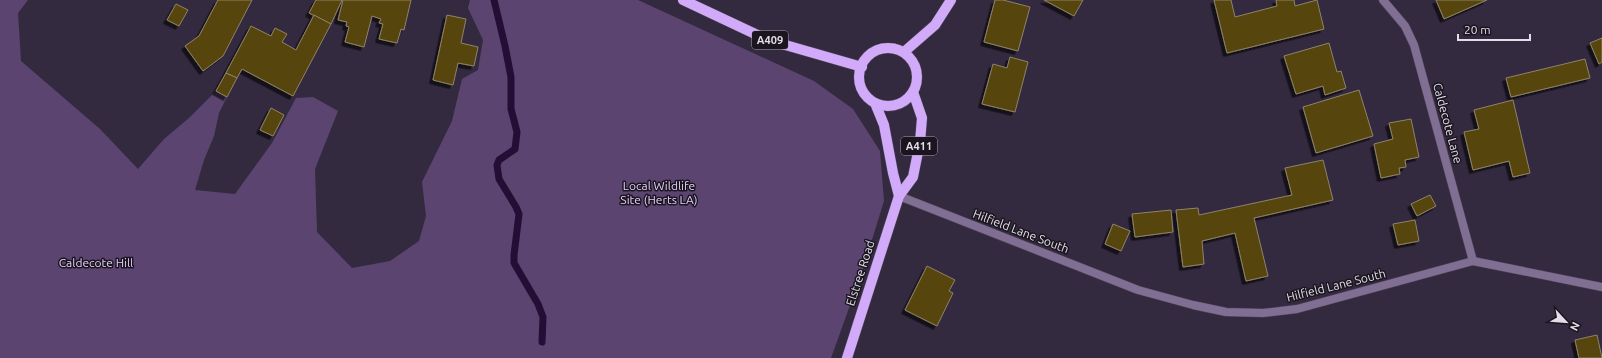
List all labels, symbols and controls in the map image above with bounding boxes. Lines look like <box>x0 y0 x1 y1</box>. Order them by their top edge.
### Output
scale bar <box>1458 16 1530 42</box>
text: 20 m <box>1464 23 1491 36</box>
road number: A409 <box>752 31 788 49</box>
street label: Caldecote Lane <box>1431 81 1465 165</box>
road number: A411 <box>901 137 937 155</box>
park label: Local Wildlife Site (Herts LA) <box>620 179 698 207</box>
street label: Hilfield Lane South <box>971 207 1071 255</box>
street label: Elstree Road <box>843 239 877 307</box>
park label: Caldecote Hill <box>59 256 133 269</box>
street label: Hilfield Lane South <box>1285 266 1387 304</box>
north arrow <box>1546 302 1586 342</box>
text: N <box>1568 320 1582 333</box>

